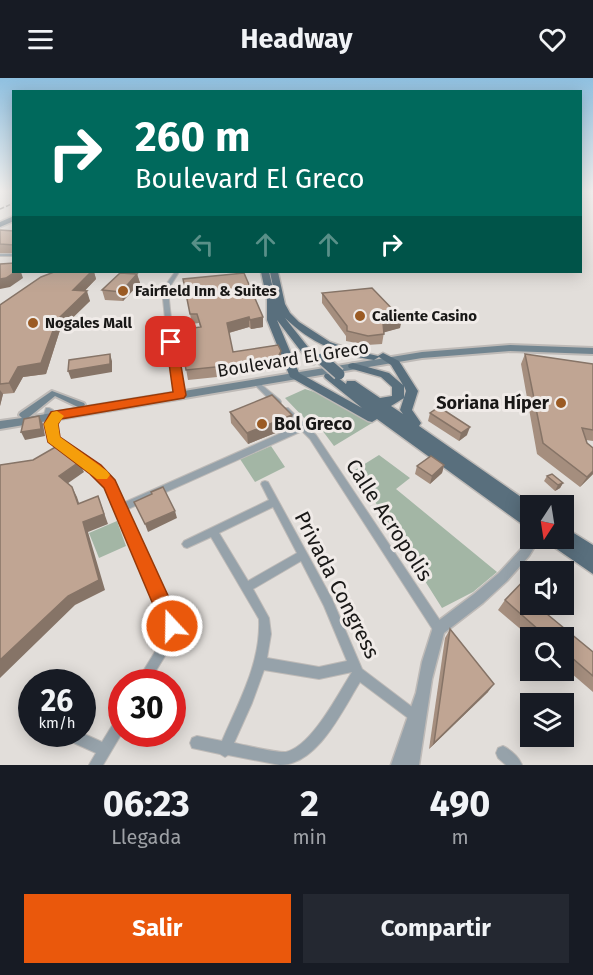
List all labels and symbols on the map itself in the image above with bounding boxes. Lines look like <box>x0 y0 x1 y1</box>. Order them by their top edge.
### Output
place label: Fairfield Inn & Suites <box>135 282 277 300</box>
marker: Fairfield Inn & Suites <box>116 284 130 298</box>
place label: Caliente Casino <box>372 307 477 325</box>
marker: Caliente Casino <box>353 309 367 323</box>
place label: Nogales Mall <box>45 314 132 332</box>
marker: Nogales Mall <box>26 316 40 330</box>
pin <box>145 316 196 367</box>
street label: Boulevard El Greco <box>216 336 370 382</box>
place label: Soriana Híper <box>436 392 550 414</box>
marker: Soriana Híper <box>554 396 568 410</box>
place label: Bol Greco <box>274 413 352 435</box>
marker: Bol Greco <box>255 417 269 431</box>
street label: Calle Acropolis <box>340 454 438 586</box>
north arrow <box>520 495 574 549</box>
street label: Privada Congress <box>289 507 385 663</box>
position arrow <box>140 594 204 658</box>
speed limit sign: 30 <box>108 669 186 747</box>

